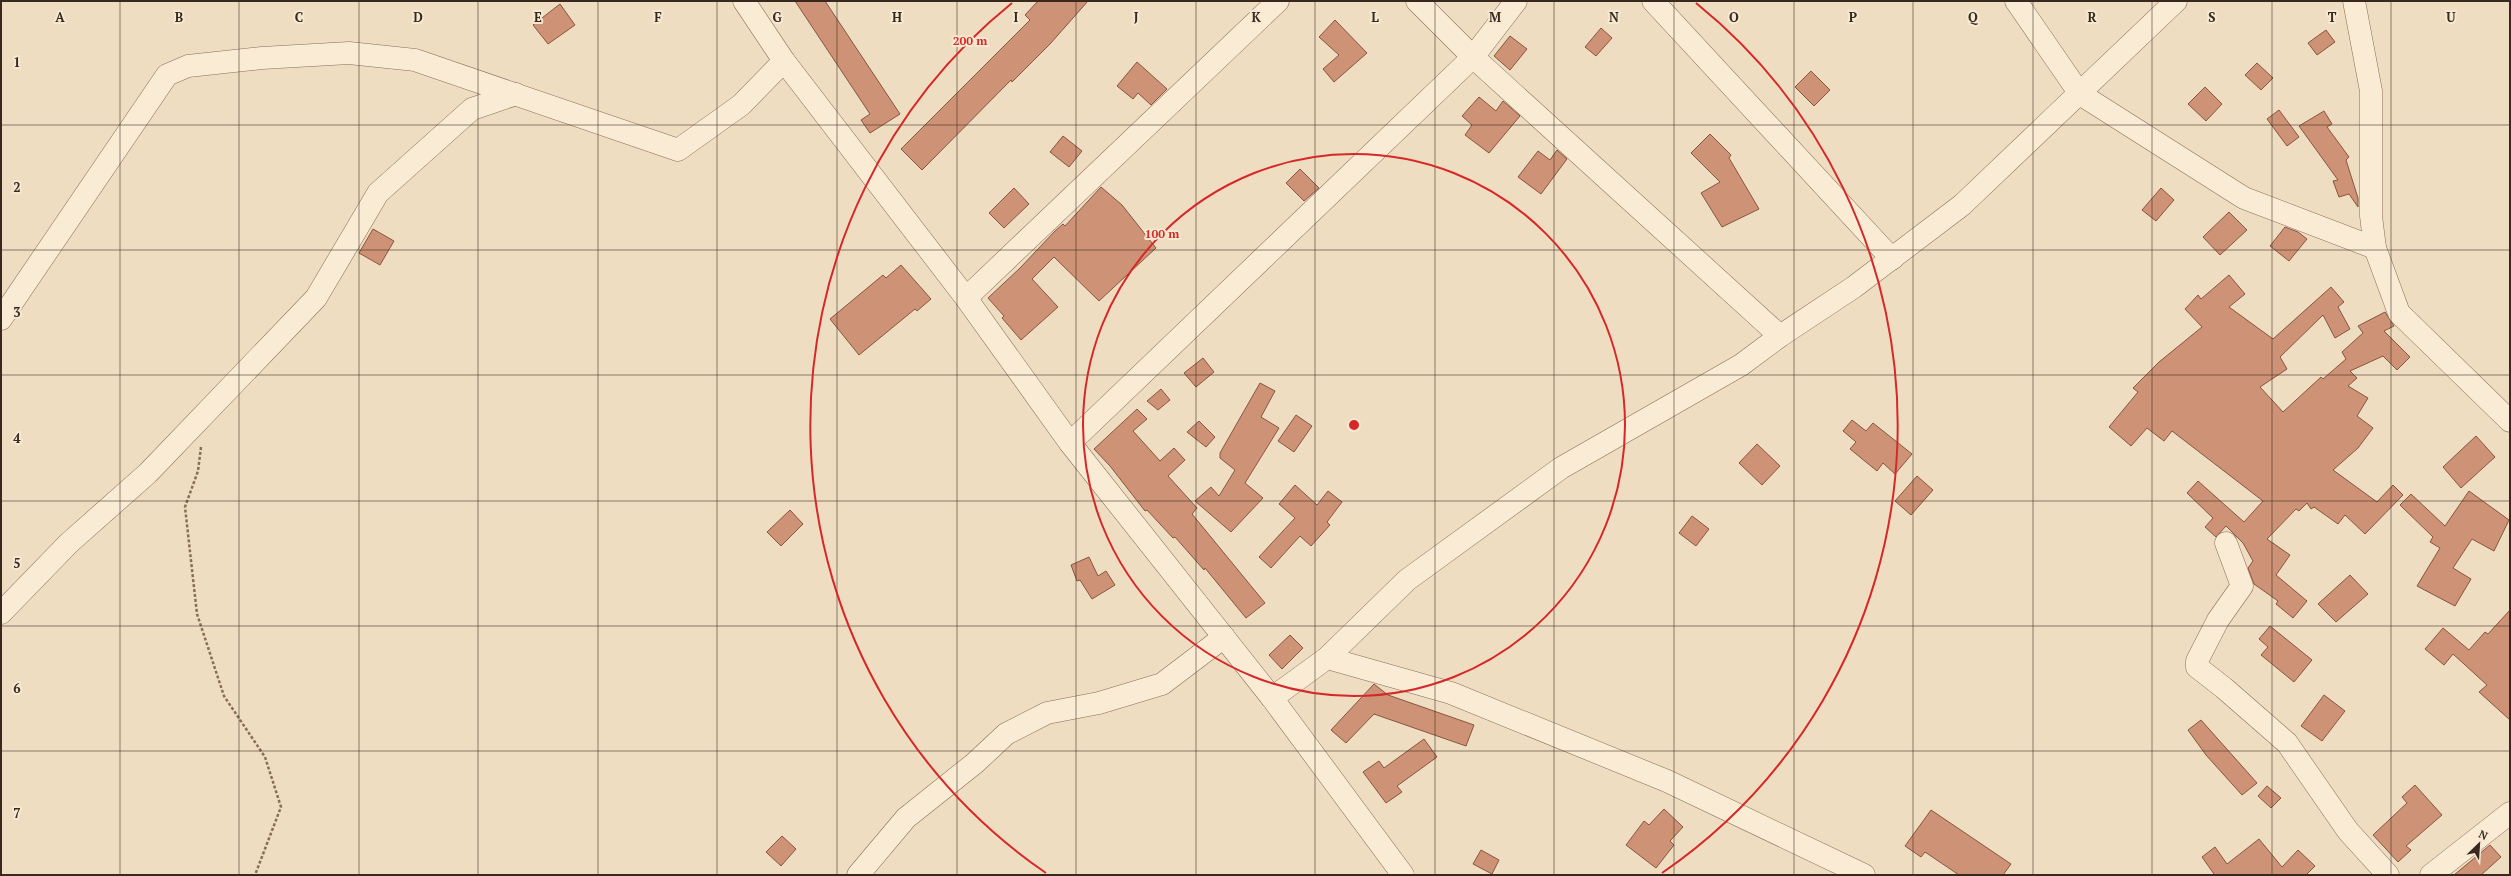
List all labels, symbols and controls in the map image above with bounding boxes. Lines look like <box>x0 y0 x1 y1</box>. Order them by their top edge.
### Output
text: A <box>55 8 65 26</box>
text: B <box>175 8 183 26</box>
text: C <box>295 8 303 26</box>
text: D <box>413 8 423 26</box>
text: E <box>534 8 542 26</box>
text: F <box>654 8 662 26</box>
text: G <box>772 8 782 26</box>
text: H <box>892 8 902 26</box>
text: I <box>1014 8 1019 26</box>
text: J <box>1134 8 1139 26</box>
text: K <box>1251 8 1261 26</box>
text: L <box>1371 8 1379 26</box>
text: M <box>1489 8 1501 26</box>
text: N <box>1609 8 1619 26</box>
text: O <box>1729 8 1739 26</box>
text: P <box>1849 8 1857 26</box>
text: Q <box>1968 8 1979 26</box>
text: R <box>2087 8 2097 26</box>
text: S <box>2208 8 2216 26</box>
text: T <box>2328 8 2337 26</box>
text: U <box>2446 8 2456 26</box>
text: 200 m <box>953 33 987 48</box>
text: 1 <box>13 53 21 71</box>
text: 2 <box>13 178 21 196</box>
text: 100 m <box>1145 226 1179 241</box>
text: 3 <box>13 303 21 321</box>
centre of rings <box>1347 418 1361 432</box>
text: 4 <box>13 429 21 447</box>
text: 5 <box>13 554 21 572</box>
text: 6 <box>13 679 21 697</box>
text: 7 <box>13 804 21 822</box>
north arrow <box>2459 824 2499 864</box>
text: N <box>2476 827 2491 843</box>

